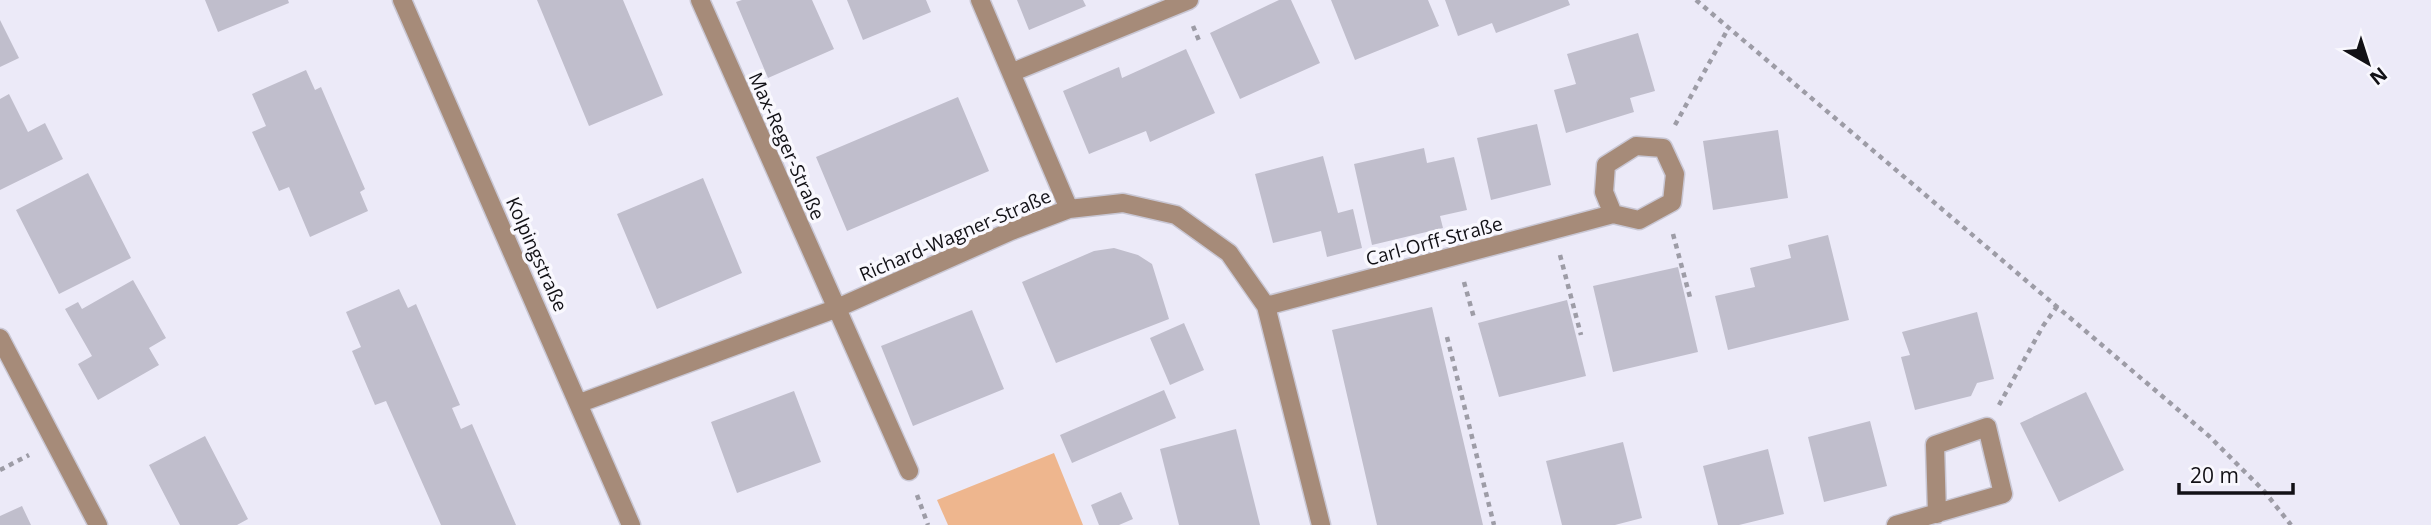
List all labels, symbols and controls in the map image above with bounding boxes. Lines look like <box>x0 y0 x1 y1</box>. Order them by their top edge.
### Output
north arrow <box>2333 28 2403 98</box>
text: N <box>2365 61 2393 91</box>
street label: Max-Reger-Straße <box>743 68 831 224</box>
street label: Richard-Wagner-Straße <box>855 183 1055 287</box>
street label: Kolpingstraße <box>500 193 574 315</box>
street label: Carl-Orff-Straße <box>1363 210 1505 272</box>
scale bar <box>2179 452 2293 496</box>
text: 20 m <box>2190 461 2239 489</box>

